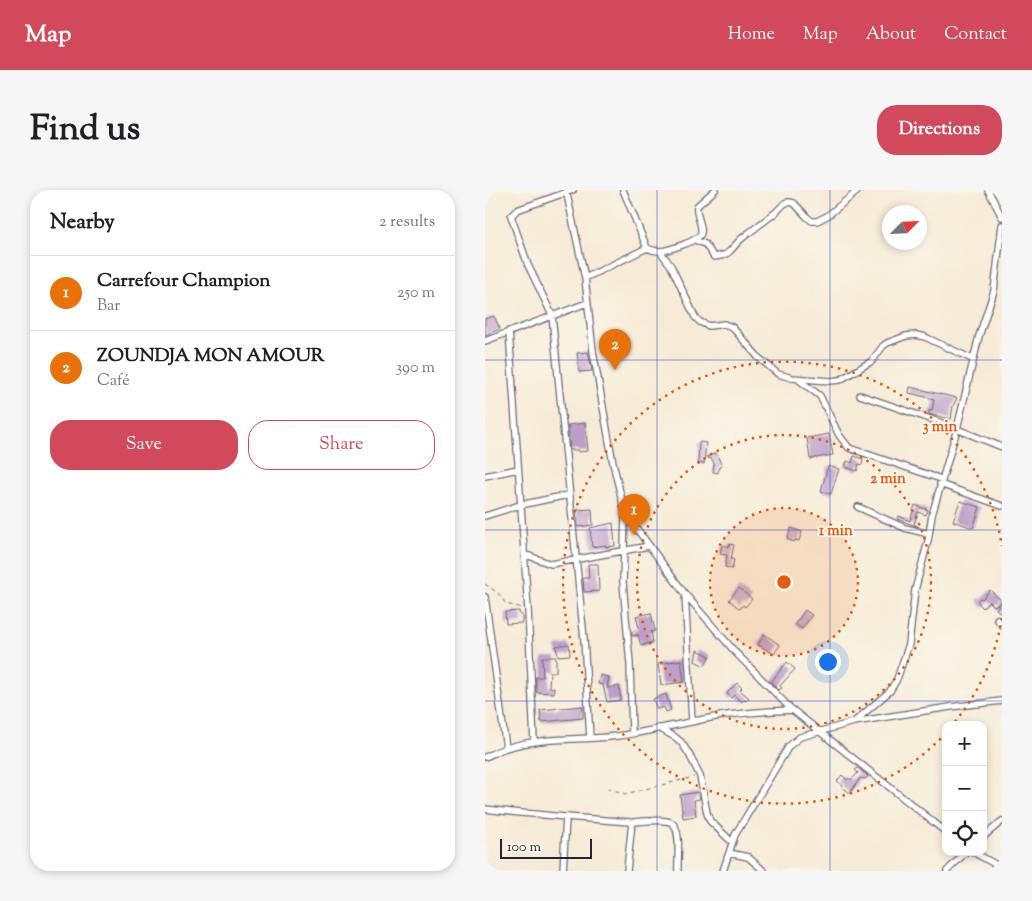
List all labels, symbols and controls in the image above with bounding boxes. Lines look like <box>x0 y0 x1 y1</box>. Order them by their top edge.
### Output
text: Map <box>25 18 71 52</box>
text: Home <box>728 22 775 48</box>
text: Map <box>803 22 838 48</box>
text: About <box>866 22 916 48</box>
text: Contact <box>944 22 1007 48</box>
text: Find us <box>30 105 140 156</box>
button: Directions <box>877 105 1002 155</box>
north arrow <box>882 205 927 250</box>
text: Nearby <box>50 208 115 238</box>
text: 2 results <box>379 211 435 234</box>
text: Carrefour Champion <box>97 268 271 295</box>
text: 1 <box>63 282 69 305</box>
text: 250 m <box>397 282 435 305</box>
text: Bar <box>97 295 120 318</box>
pin: 2 <box>599 329 631 370</box>
text: ZOUNDJA MON AMOUR <box>97 343 324 370</box>
text: 2 <box>62 357 70 380</box>
text: 390 m <box>396 357 435 380</box>
text: Café <box>97 370 130 393</box>
text: 3 min <box>923 417 958 438</box>
button: Save <box>50 420 238 470</box>
button: Share <box>248 420 435 470</box>
text: 2 min <box>870 469 906 490</box>
pin: 1 <box>618 494 650 535</box>
text: 1 min <box>819 521 853 542</box>
centre of rings <box>775 573 793 591</box>
your location <box>815 649 841 675</box>
map controls <box>942 721 987 856</box>
button: + <box>942 721 987 766</box>
button: − <box>942 766 987 811</box>
button: locate <box>942 811 987 856</box>
scale bar <box>500 836 593 859</box>
text: 100 m <box>507 838 541 858</box>

